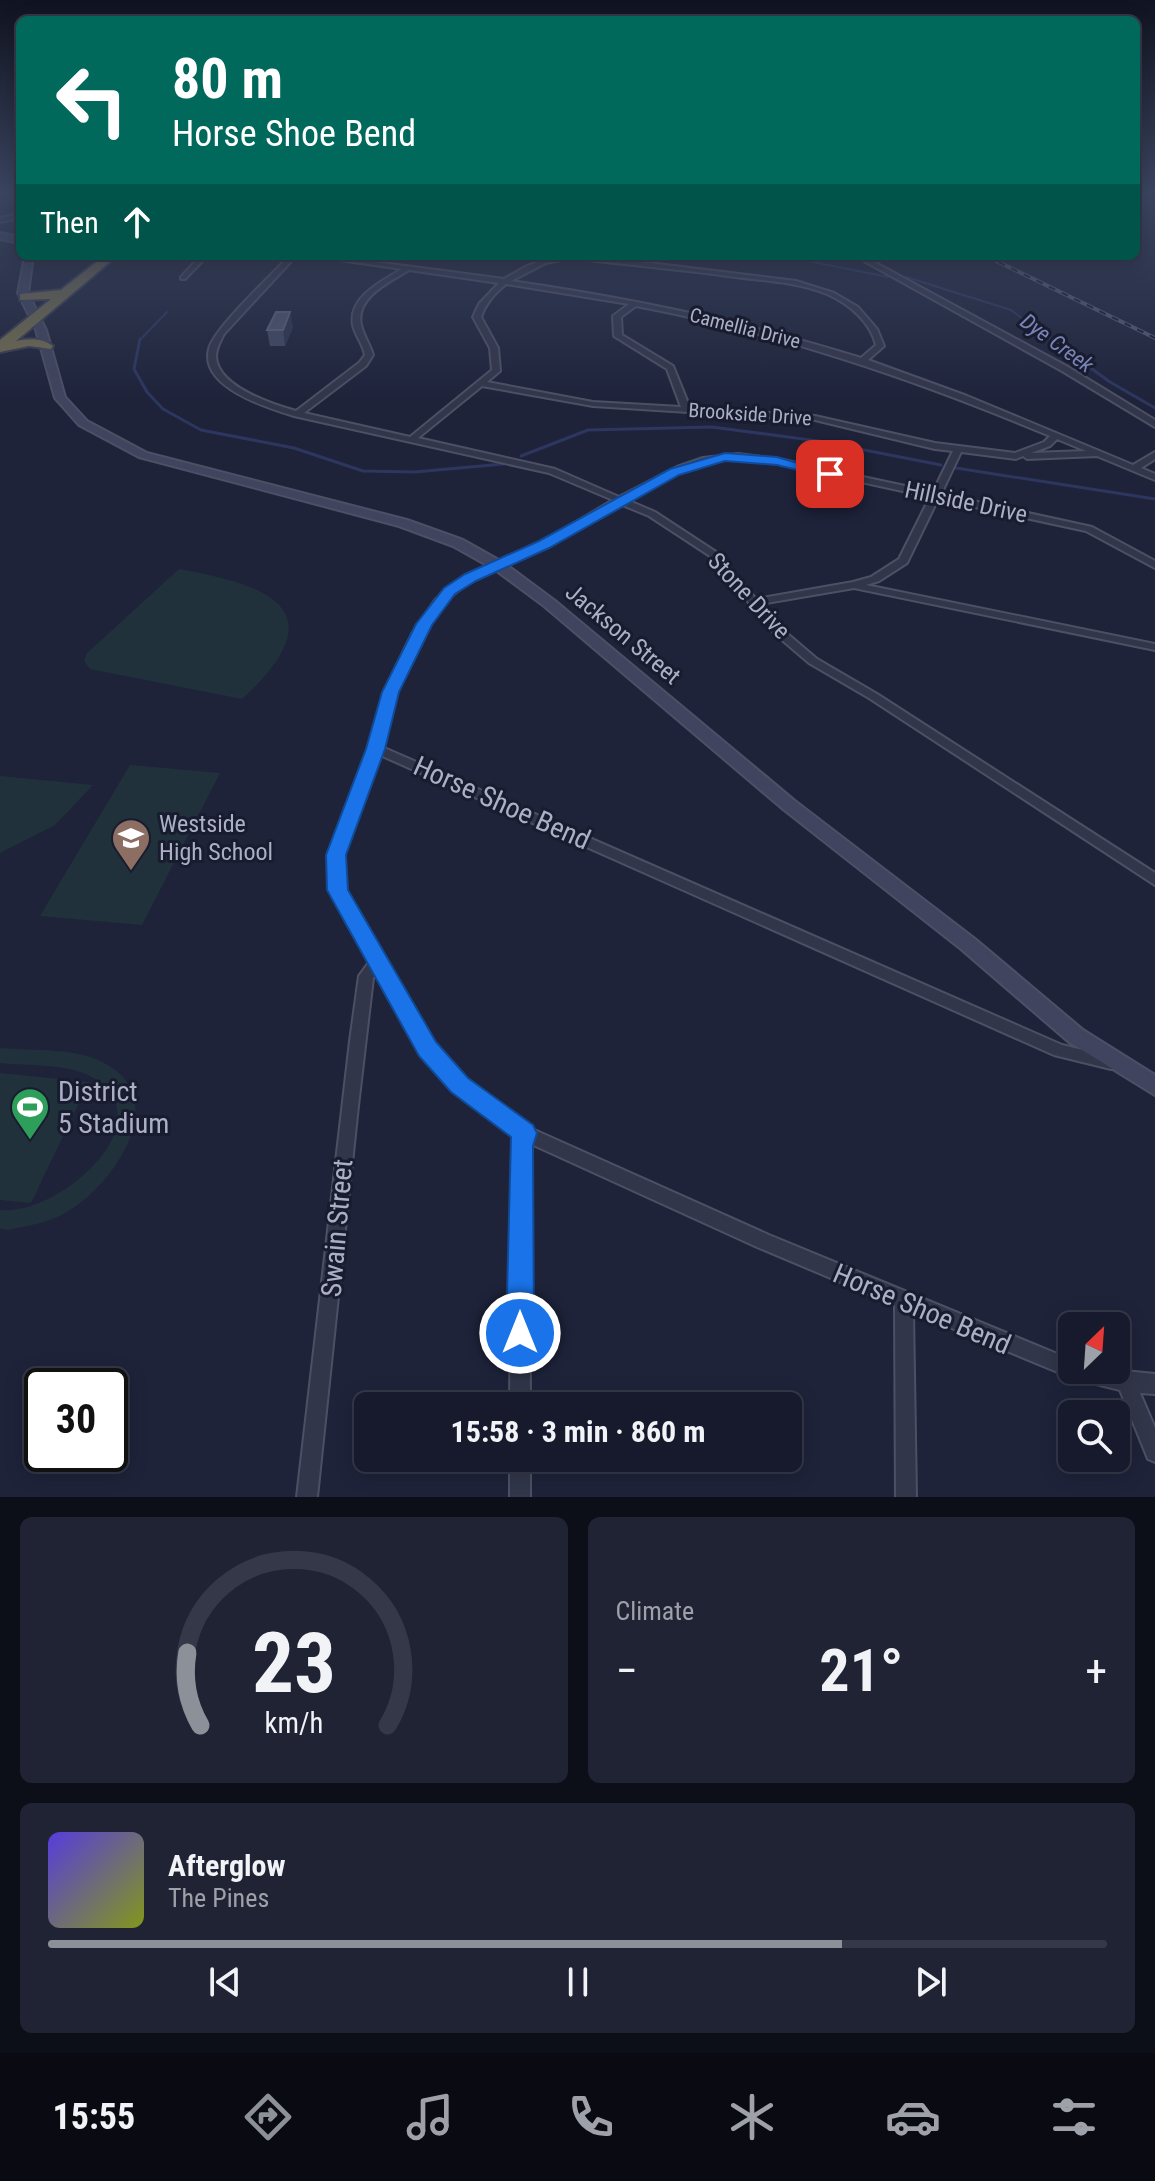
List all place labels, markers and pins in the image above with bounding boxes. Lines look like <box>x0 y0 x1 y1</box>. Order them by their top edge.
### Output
pin <box>796 440 864 508</box>
place label: Westside High School <box>159 810 273 866</box>
school or university icon: Westside High School <box>110 817 152 872</box>
place label: District 5 Stadium <box>58 1075 169 1140</box>
sports icon: District 5 Stadium <box>9 1086 51 1141</box>

